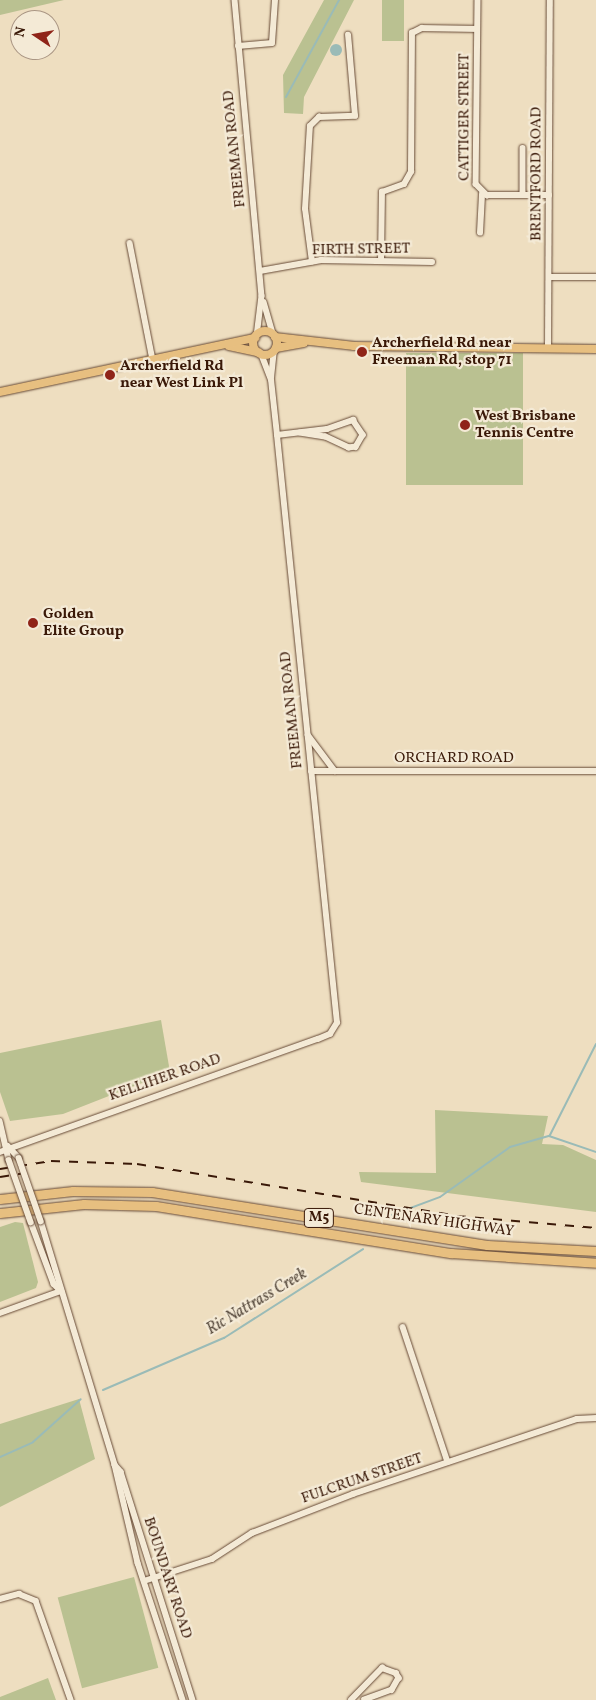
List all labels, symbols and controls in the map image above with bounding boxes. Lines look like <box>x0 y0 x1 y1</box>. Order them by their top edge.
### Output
north arrow <box>10 10 60 60</box>
text: N <box>10 25 31 39</box>
street label: CATTIGER STREET <box>456 53 474 181</box>
street label: FREEMAN ROAD <box>220 89 250 209</box>
street label: BRENTFORD ROAD <box>528 107 546 241</box>
street label: FIRTH STREET <box>312 240 410 260</box>
place label: Archerfield Rd near Freeman Rd, stop 71 <box>372 334 511 369</box>
marker: Archerfield Rd near Freeman Rd, stop 71 <box>356 346 368 358</box>
place label: Archerfield Rd near West Link Pl <box>120 357 243 392</box>
marker: Archerfield Rd near West Link Pl <box>104 369 116 381</box>
place label: West Brisbane Tennis Centre <box>475 407 576 442</box>
marker: West Brisbane Tennis Centre <box>459 419 471 431</box>
place label: Golden Elite Group <box>43 605 124 640</box>
marker: Golden Elite Group <box>27 617 39 629</box>
street label: FREEMAN ROAD <box>277 650 307 770</box>
street label: ORCHARD ROAD <box>394 750 514 768</box>
street label: KELLIHER ROAD <box>107 1050 223 1106</box>
street label: CENTENARY HIGHWAY <box>353 1201 515 1241</box>
road number: M5 <box>303 1206 335 1230</box>
water label: Ric Nattrass Creek <box>203 1265 311 1339</box>
street label: FULCRUM STREET <box>299 1450 425 1508</box>
street label: BOUNDARY ROAD <box>139 1515 195 1641</box>

